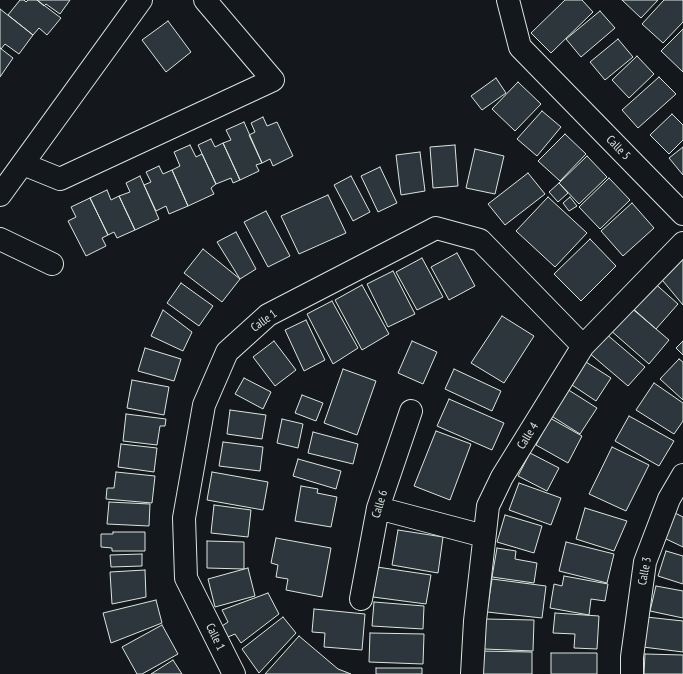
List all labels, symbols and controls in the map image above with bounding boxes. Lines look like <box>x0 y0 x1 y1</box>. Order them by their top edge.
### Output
street label: Calle 5 <box>603 133 633 163</box>
street label: Calle 1 <box>248 307 280 335</box>
street label: Calle 4 <box>514 420 542 452</box>
street label: Calle 6 <box>369 488 391 520</box>
street label: Calle 3 <box>635 556 655 586</box>
street label: Calle 1 <box>202 621 228 653</box>

